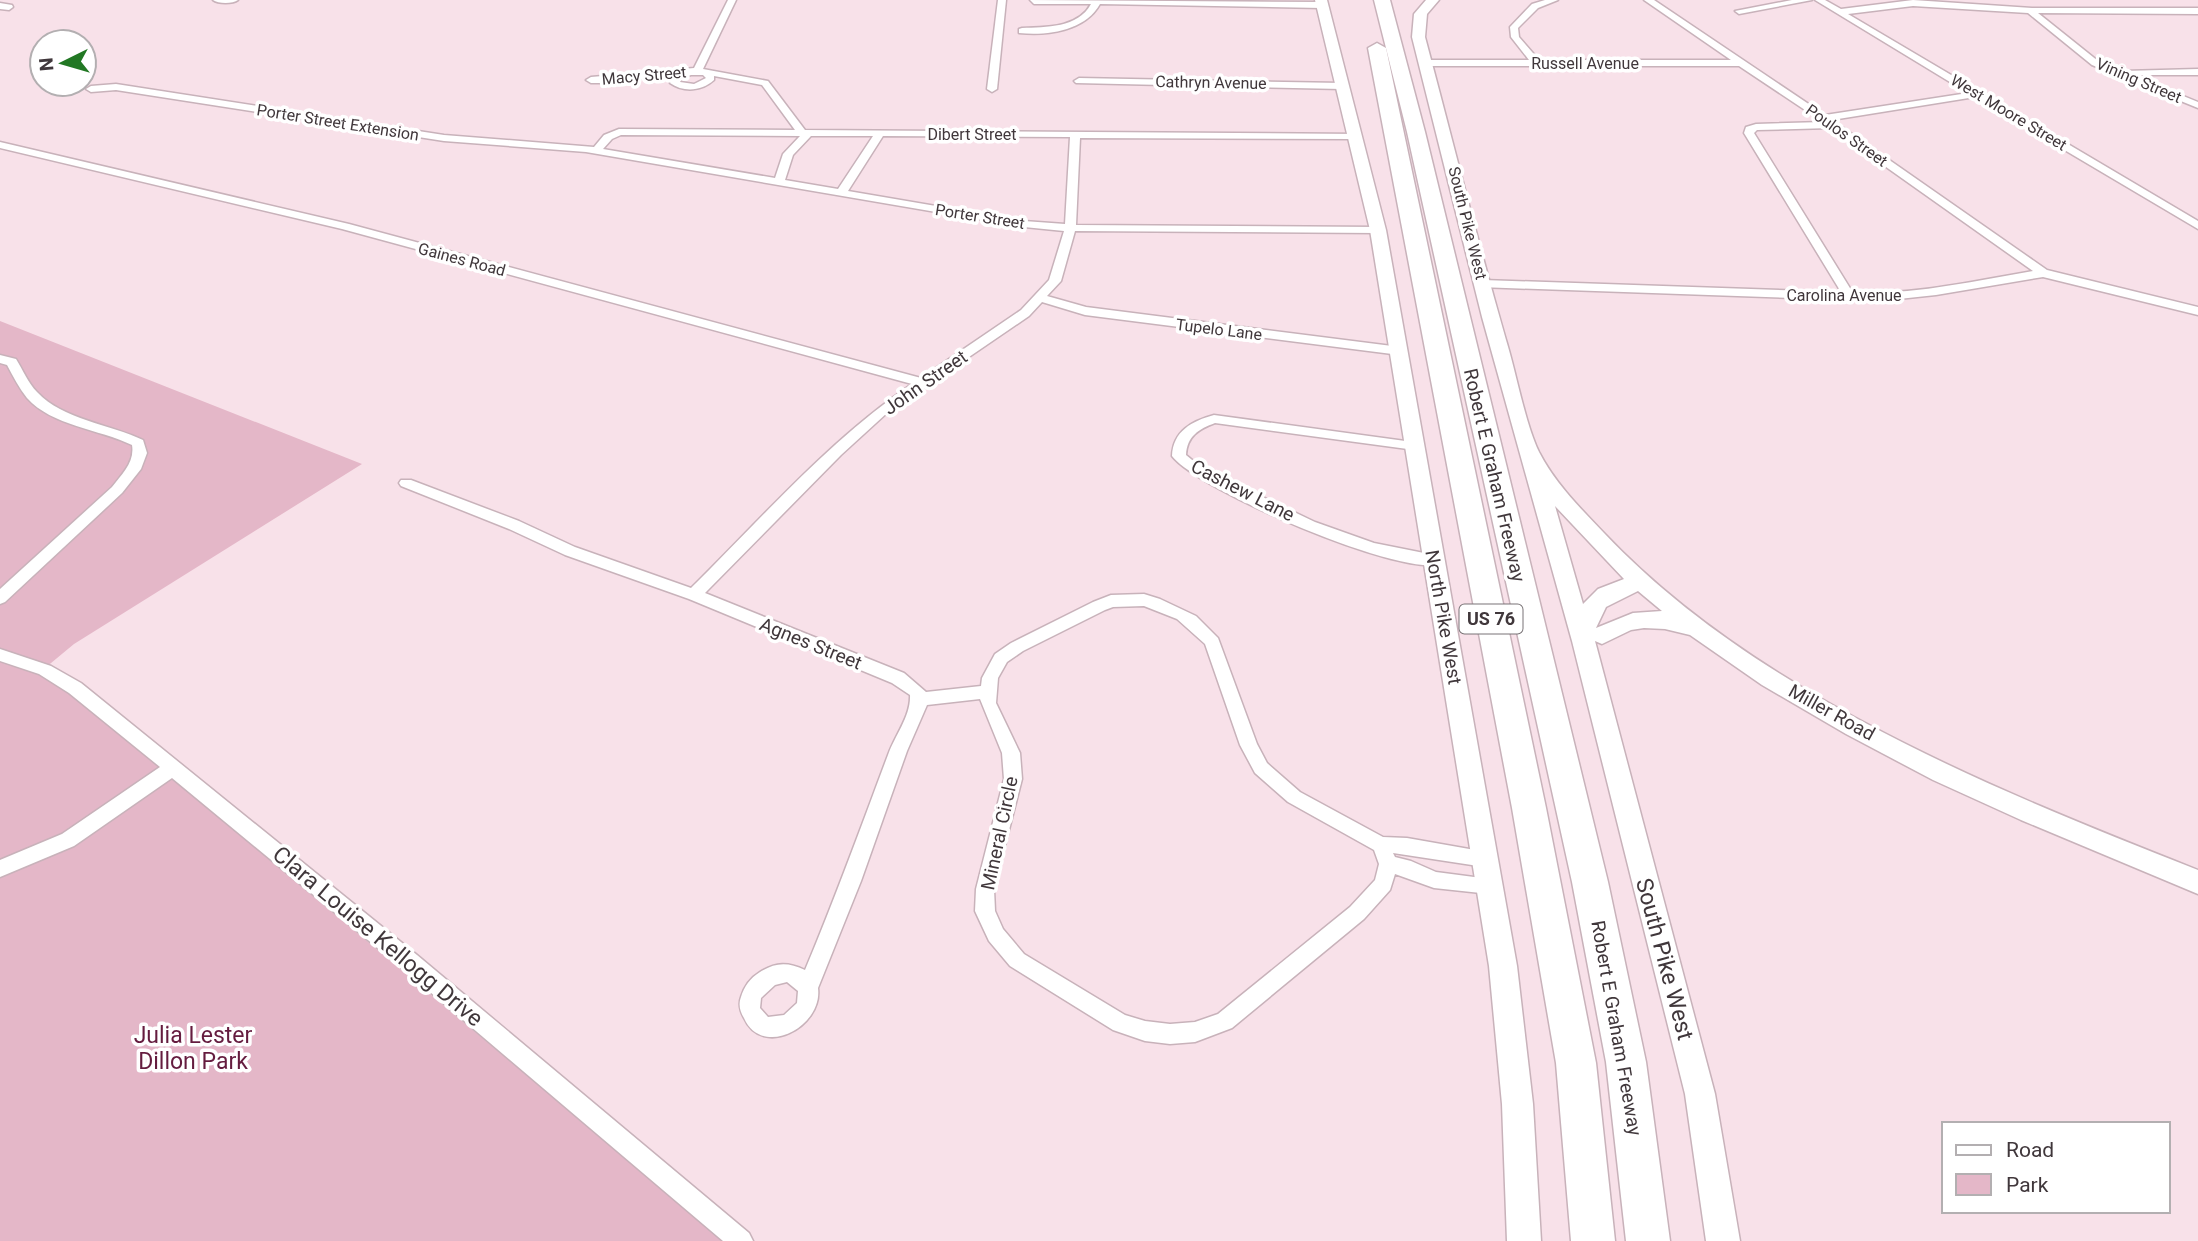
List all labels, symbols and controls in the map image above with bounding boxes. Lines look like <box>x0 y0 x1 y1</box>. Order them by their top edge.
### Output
north arrow <box>28 28 98 98</box>
street label: Russell Avenue <box>1531 54 1639 73</box>
street label: Vining Street <box>2093 54 2184 107</box>
text: N <box>35 57 59 72</box>
street label: Macy Street <box>601 62 687 89</box>
street label: West Moore Street <box>1947 70 2070 155</box>
street label: Cathryn Avenue <box>1155 72 1267 93</box>
street label: Porter Street Extension <box>255 100 420 145</box>
street label: Poulos Street <box>1802 100 1891 171</box>
street label: Dibert Street <box>927 125 1017 144</box>
street label: South Pike West <box>1444 165 1491 282</box>
street label: Porter Street <box>934 200 1026 233</box>
street label: Gaines Road <box>416 239 508 280</box>
street label: Carolina Avenue <box>1786 286 1902 305</box>
street label: Tupelo Lane <box>1175 315 1263 344</box>
street label: John Street <box>879 345 972 420</box>
street label: Robert E Graham Freeway <box>1459 366 1530 584</box>
street label: Cashew Lane <box>1187 455 1298 526</box>
street label: North Pike West <box>1420 548 1467 686</box>
road number: US 76 <box>1460 604 1522 634</box>
street label: Agnes Street <box>756 613 865 674</box>
street label: Miller Road <box>1785 679 1879 746</box>
street label: Mineral Circle <box>976 774 1023 892</box>
street label: Clara Louise Kellogg Drive <box>267 841 488 1032</box>
street label: South Pike West <box>1630 875 1699 1043</box>
street label: Robert E Graham Freeway <box>1586 919 1647 1138</box>
park label: Julia Lester Dillon Park <box>134 1022 253 1075</box>
legend <box>1942 1122 2170 1213</box>
text: Road <box>2006 1138 2054 1162</box>
text: Park <box>2006 1173 2049 1197</box>

